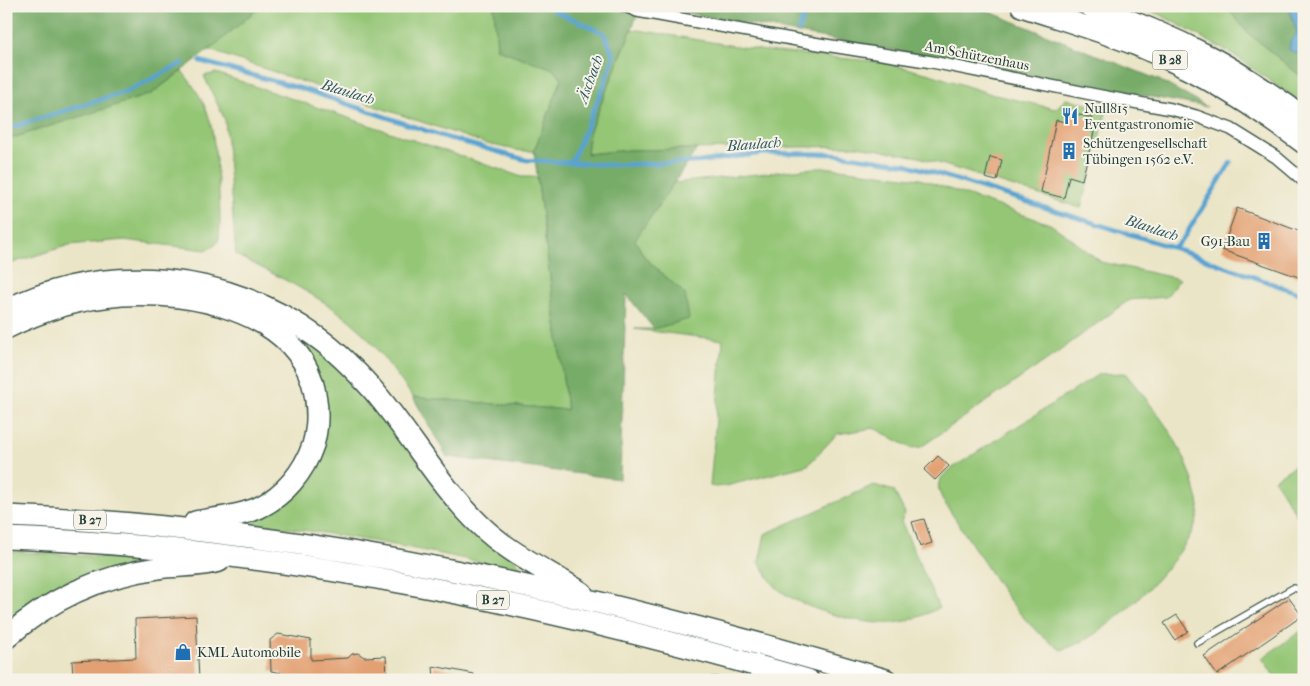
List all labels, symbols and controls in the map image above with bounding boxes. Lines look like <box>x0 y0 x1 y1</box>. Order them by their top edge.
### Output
street label: Am Schützenhaus <box>922 37 1031 74</box>
road number: B 28 <box>1152 50 1188 70</box>
water label: Äschach <box>572 52 607 107</box>
water label: Blaulach <box>318 75 377 109</box>
place label: Null815 Eventgastronomie <box>1084 100 1194 133</box>
restaurant icon: Null815 Eventgastronomie <box>1060 106 1080 126</box>
water label: Blaulach <box>725 133 782 155</box>
place label: Schützengesellschaft Tübingen 1562 e.V. <box>1083 135 1208 168</box>
building icon: Schützengesellschaft Tübingen 1562 e.V. <box>1059 141 1079 161</box>
water label: Blaulach <box>1122 211 1181 245</box>
building icon: G91-Bau <box>1254 231 1274 251</box>
place label: G91-Bau <box>1201 233 1250 250</box>
road number: B 27 <box>74 510 106 530</box>
road number: B 27 <box>477 590 509 610</box>
shop icon: KML Automobile <box>173 642 193 662</box>
place label: KML Automobile <box>197 644 301 661</box>

